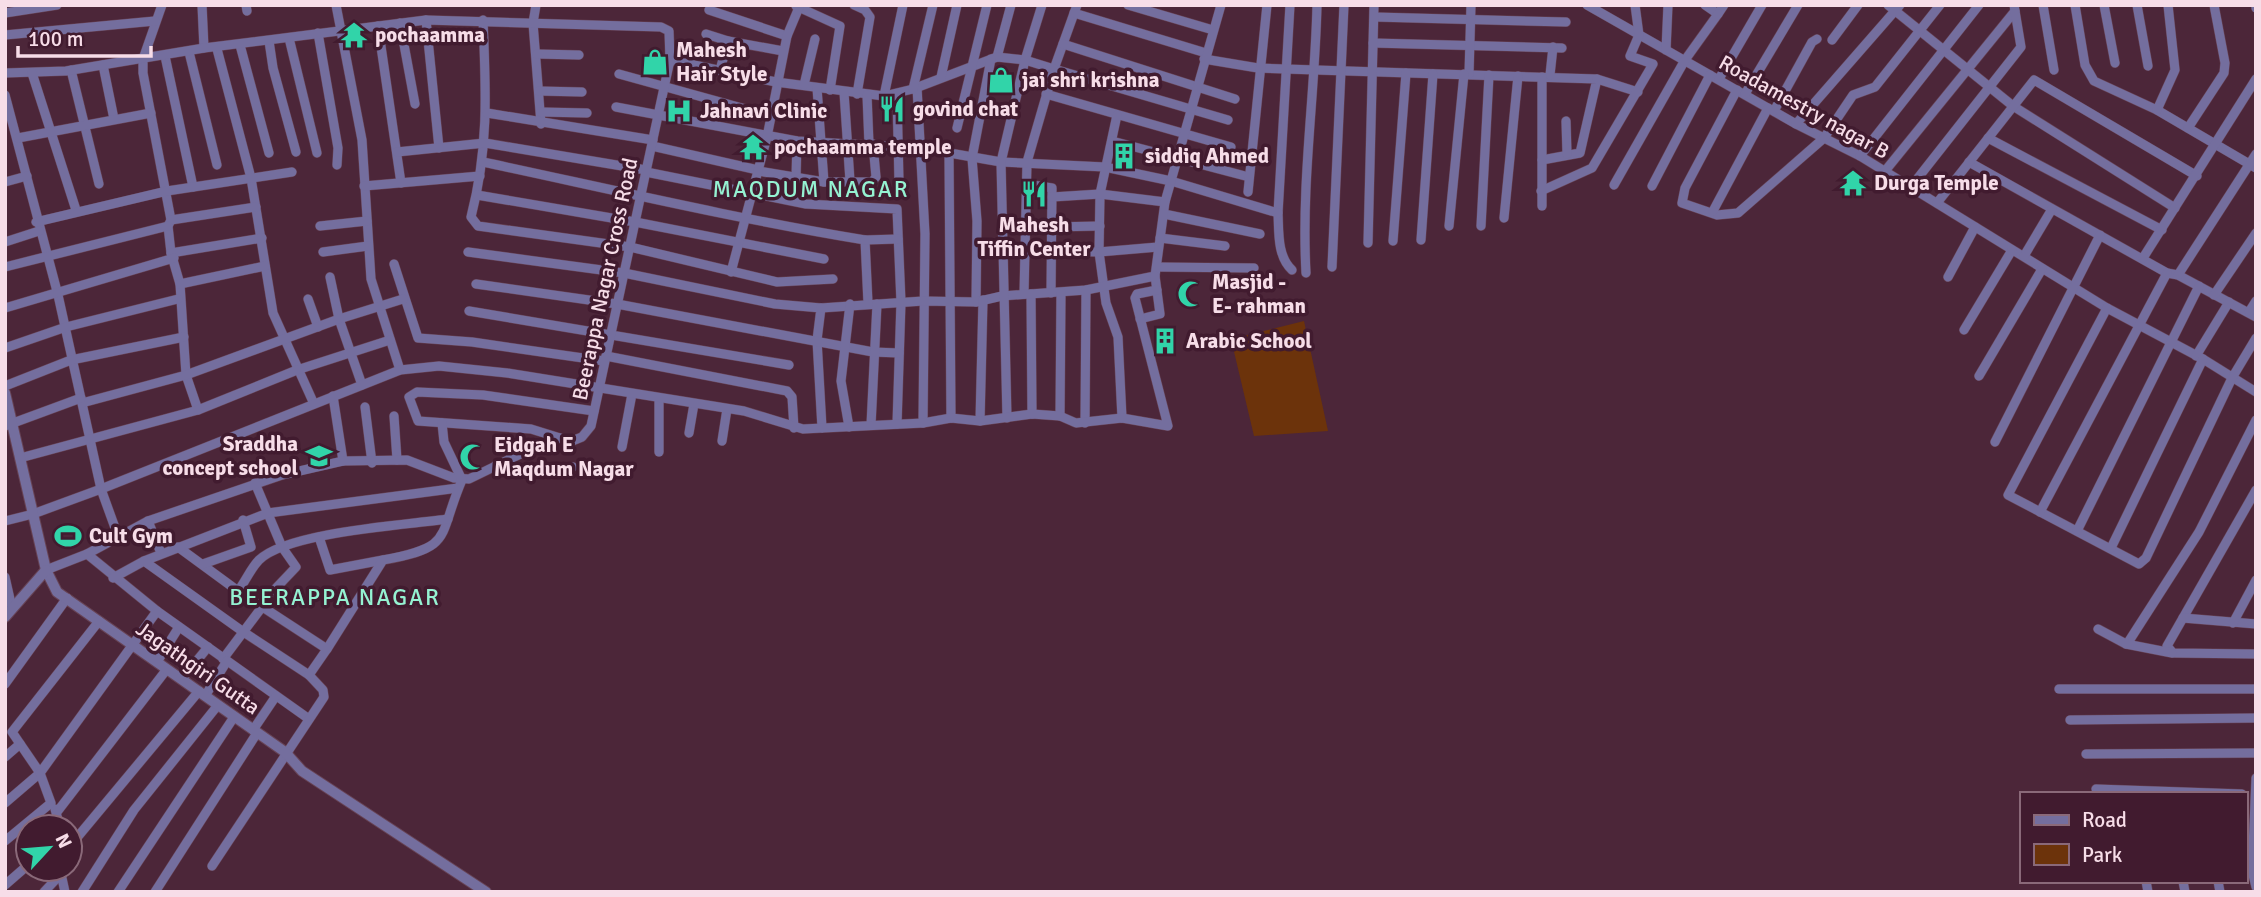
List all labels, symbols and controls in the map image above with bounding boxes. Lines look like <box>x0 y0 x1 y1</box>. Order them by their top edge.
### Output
scale bar <box>18 14 150 58</box>
temple icon: pochaamma <box>339 20 369 50</box>
place label: pochaamma <box>375 22 485 48</box>
text: 100 m <box>28 26 83 52</box>
place label: Mahesh Hair Style <box>676 37 768 87</box>
shop icon: Mahesh Hair Style <box>640 47 670 77</box>
street label: Roadamestry nagar B <box>1714 49 1894 165</box>
shop icon: jai shri krishna <box>986 65 1016 95</box>
place label: jai shri krishna <box>1022 67 1160 93</box>
restaurant icon: govind chat <box>877 94 907 124</box>
hospital icon: Jahnavi Clinic <box>664 96 694 126</box>
place label: govind chat <box>913 96 1018 122</box>
place label: Jahnavi Clinic <box>700 98 827 124</box>
temple icon: pochaamma temple <box>738 132 768 162</box>
place label: pochaamma temple <box>774 134 952 160</box>
building icon: siddiq Ahmed <box>1109 141 1139 171</box>
place label: siddiq Ahmed <box>1145 143 1269 169</box>
street label: Beerappa Nagar Cross Road <box>567 155 643 403</box>
temple icon: Durga Temple <box>1838 168 1868 198</box>
place label: Durga Temple <box>1874 170 1999 196</box>
district label: MAQDUM NAGAR <box>712 175 910 204</box>
restaurant icon: Mahesh Tiffin Center <box>1019 179 1049 209</box>
place label: Mahesh Tiffin Center <box>977 212 1091 262</box>
place label: Masjid - E- rahman <box>1212 269 1306 319</box>
mosque icon: Masjid - E- rahman <box>1176 279 1206 309</box>
building icon: Arabic School <box>1150 326 1180 356</box>
place label: Arabic School <box>1186 328 1312 354</box>
place label: Sraddha concept school <box>163 431 298 481</box>
place label: Eidgah E Maqdum Nagar <box>494 432 634 482</box>
school or university icon: Sraddha concept school <box>304 441 334 471</box>
mosque icon: Eidgah E Maqdum Nagar <box>458 442 488 472</box>
sports icon: Cult Gym <box>53 521 83 551</box>
place label: Cult Gym <box>89 523 173 549</box>
district label: BEERAPPA NAGAR <box>229 583 441 612</box>
street label: Jagathgiri Gutta <box>131 616 265 720</box>
legend <box>2020 792 2247 883</box>
text: Road <box>2082 807 2127 833</box>
north arrow <box>14 813 84 883</box>
text: N <box>50 830 77 852</box>
text: Park <box>2082 842 2123 868</box>

